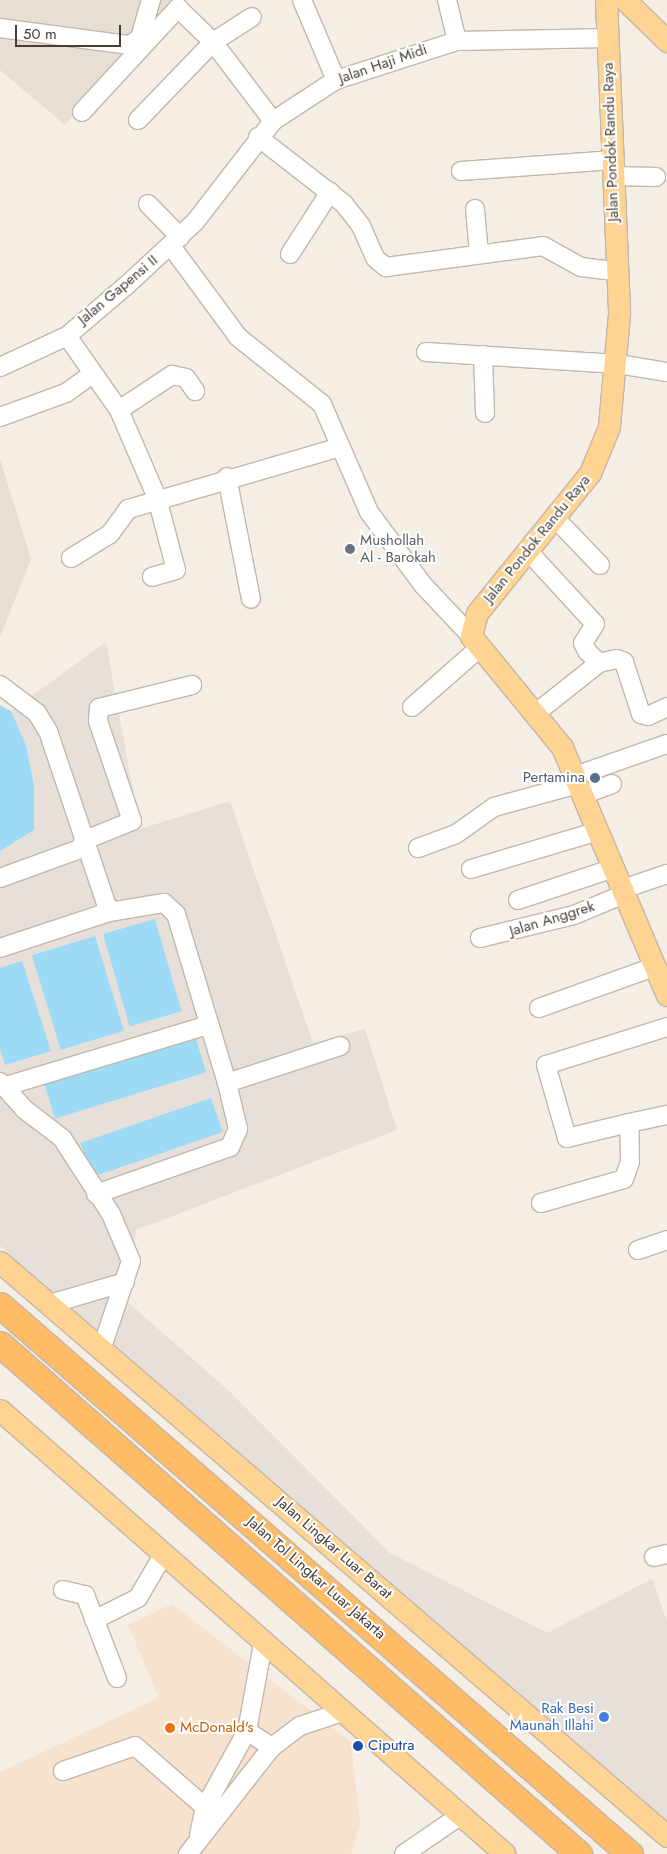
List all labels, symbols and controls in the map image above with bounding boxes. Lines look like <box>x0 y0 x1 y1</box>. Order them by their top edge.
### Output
scale bar <box>18 15 124 47</box>
text: 50 m <box>23 23 57 45</box>
street label: Jalan Haji Midi <box>336 40 430 88</box>
street label: Jalan Pondok Randu Raya <box>599 62 623 222</box>
street label: Jalan Gapensi II <box>74 251 162 329</box>
street label: Jalan Pondok Randu Raya <box>480 471 594 607</box>
place label: Mushollah Al - Barokah <box>360 531 436 566</box>
marker: Mushollah Al - Barokah <box>344 543 356 555</box>
place label: Pertamina <box>523 769 585 787</box>
marker: Pertamina <box>589 772 601 784</box>
street label: Jalan Anggrek <box>507 898 597 940</box>
street label: Jalan Lingkar Luar Barat <box>273 1493 395 1603</box>
street label: Jalan Tol Lingkar Luar Jakarta <box>243 1513 389 1643</box>
place label: Rak Besi Maunah Illahi <box>510 1699 594 1734</box>
marker: Rak Besi Maunah Illahi <box>598 1711 610 1723</box>
place label: McDonald's <box>180 1719 254 1737</box>
marker: McDonald's <box>164 1722 176 1734</box>
place label: Ciputra <box>368 1737 415 1755</box>
marker: Ciputra <box>352 1740 364 1752</box>

